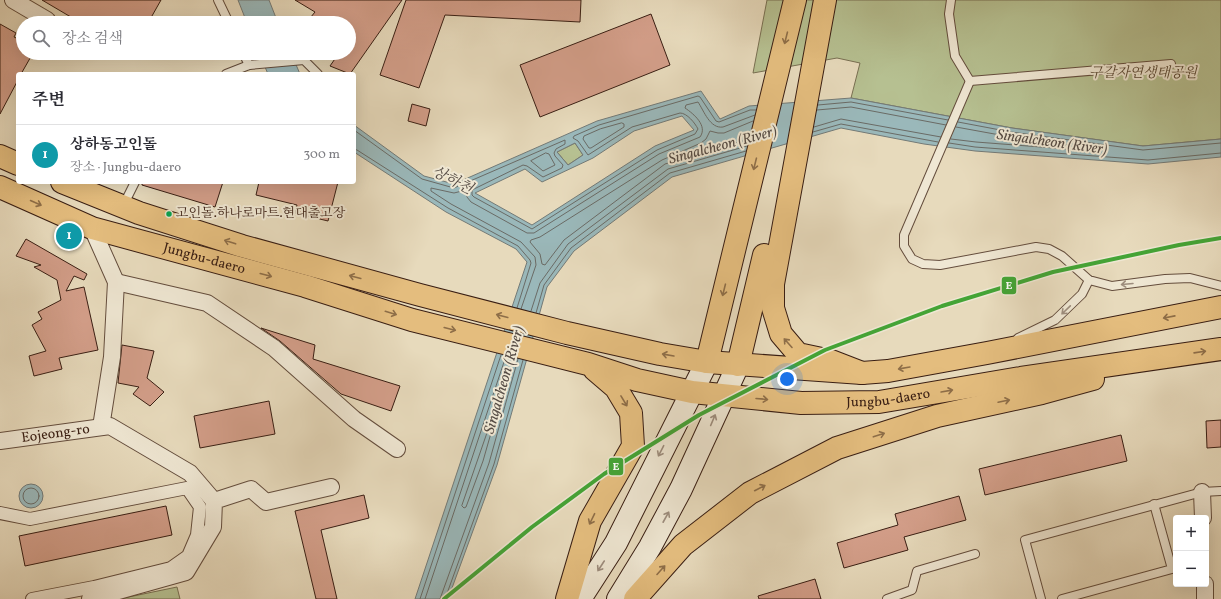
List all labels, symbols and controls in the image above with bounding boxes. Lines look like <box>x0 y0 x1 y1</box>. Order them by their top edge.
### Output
search box <box>16 16 356 60</box>
icon: search <box>30 27 52 49</box>
text: 장소 검색 <box>62 29 123 50</box>
one-way arrow <box>782 31 789 44</box>
park label: 구갈자연생태공원 <box>1089 64 1199 83</box>
text: 주변 <box>32 89 65 112</box>
water label: Singalcheon (River) <box>666 121 780 171</box>
water label: Singalcheon (River) <box>995 125 1109 161</box>
text: 상하동고인돌 <box>70 135 157 156</box>
text: 1 <box>42 146 48 164</box>
text: 300 m <box>304 146 340 164</box>
one-way arrow <box>750 157 758 170</box>
text: 장소 · Jungbu-daero <box>70 159 181 177</box>
water label: 상하천 <box>428 162 477 201</box>
one-way arrow <box>29 200 41 207</box>
place label: 고인돌.하나로마트.현대출고장 <box>176 205 346 223</box>
marker: 고인돌.하나로마트.현대출고장 <box>164 209 174 219</box>
pin: 1 <box>56 221 82 251</box>
street label: Jungbu-daero <box>161 238 247 279</box>
one-way arrow <box>224 238 237 245</box>
one-way arrow <box>259 272 272 280</box>
one-way arrow <box>349 273 362 280</box>
line badge: E <box>1001 276 1017 295</box>
text: E <box>1006 279 1013 294</box>
one-way arrow <box>1121 280 1134 288</box>
one-way arrow <box>719 283 727 296</box>
one-way arrow <box>1061 305 1071 315</box>
one-way arrow <box>384 310 397 317</box>
one-way arrow <box>495 312 508 320</box>
one-way arrow <box>1163 313 1176 321</box>
water label: Singalcheon (River) <box>480 324 530 436</box>
one-way arrow <box>443 326 456 334</box>
one-way arrow <box>784 338 793 348</box>
one-way arrow <box>1193 348 1206 356</box>
one-way arrow <box>662 351 675 359</box>
one-way arrow <box>898 364 911 372</box>
your location <box>777 369 797 389</box>
street label: Jungbu-daero <box>846 384 931 412</box>
one-way arrow <box>940 386 953 394</box>
one-way arrow <box>620 395 628 406</box>
one-way arrow <box>755 395 768 402</box>
one-way arrow <box>997 397 1010 405</box>
one-way arrow <box>709 414 717 426</box>
street label: Eojeong-ro <box>20 419 91 447</box>
one-way arrow <box>872 431 885 438</box>
one-way arrow <box>657 445 665 457</box>
line badge: E <box>608 457 624 476</box>
text: E <box>613 460 620 475</box>
one-way arrow <box>754 483 766 491</box>
one-way arrow <box>663 511 671 523</box>
one-way arrow <box>588 513 595 525</box>
map controls <box>1173 515 1209 587</box>
button: + <box>1173 515 1209 551</box>
button: − <box>1173 551 1209 587</box>
one-way arrow <box>597 560 605 571</box>
one-way arrow <box>656 565 665 575</box>

